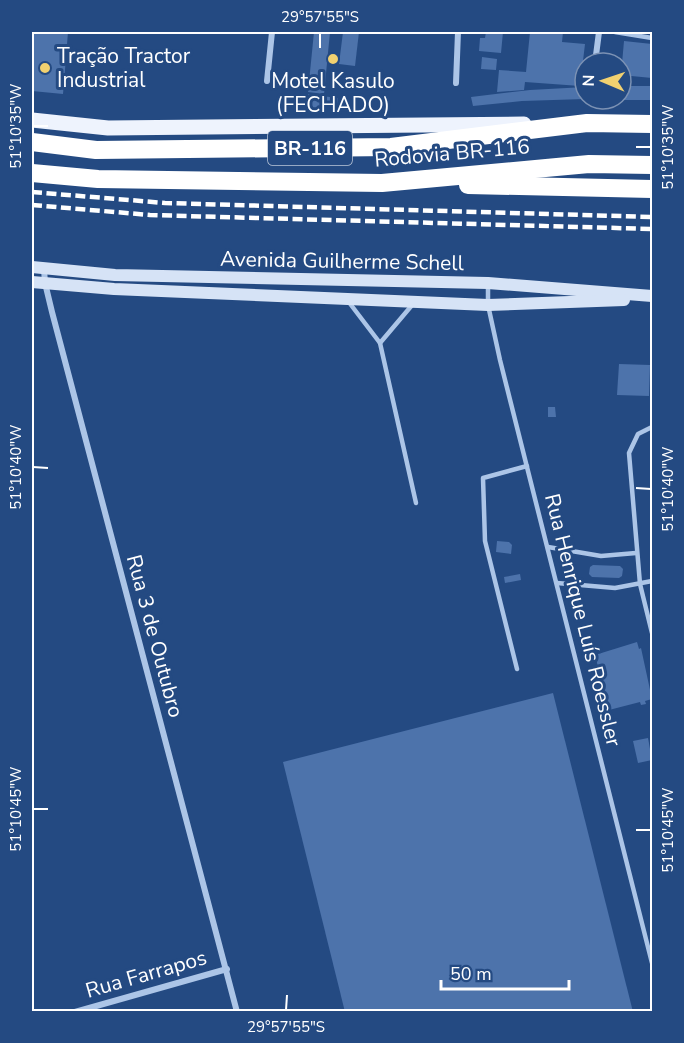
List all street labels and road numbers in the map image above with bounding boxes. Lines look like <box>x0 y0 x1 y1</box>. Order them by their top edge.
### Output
road number: BR-116 <box>268 131 352 165</box>
street label: Rodovia BR-116 <box>373 132 531 174</box>
street label: Avenida Guilherme Schell <box>220 245 465 277</box>
street label: Rua Henrique Luís Roessler <box>538 491 628 750</box>
street label: Rua 3 de Outubro <box>120 551 190 721</box>
street label: Rua Farrapos <box>82 943 210 1005</box>

